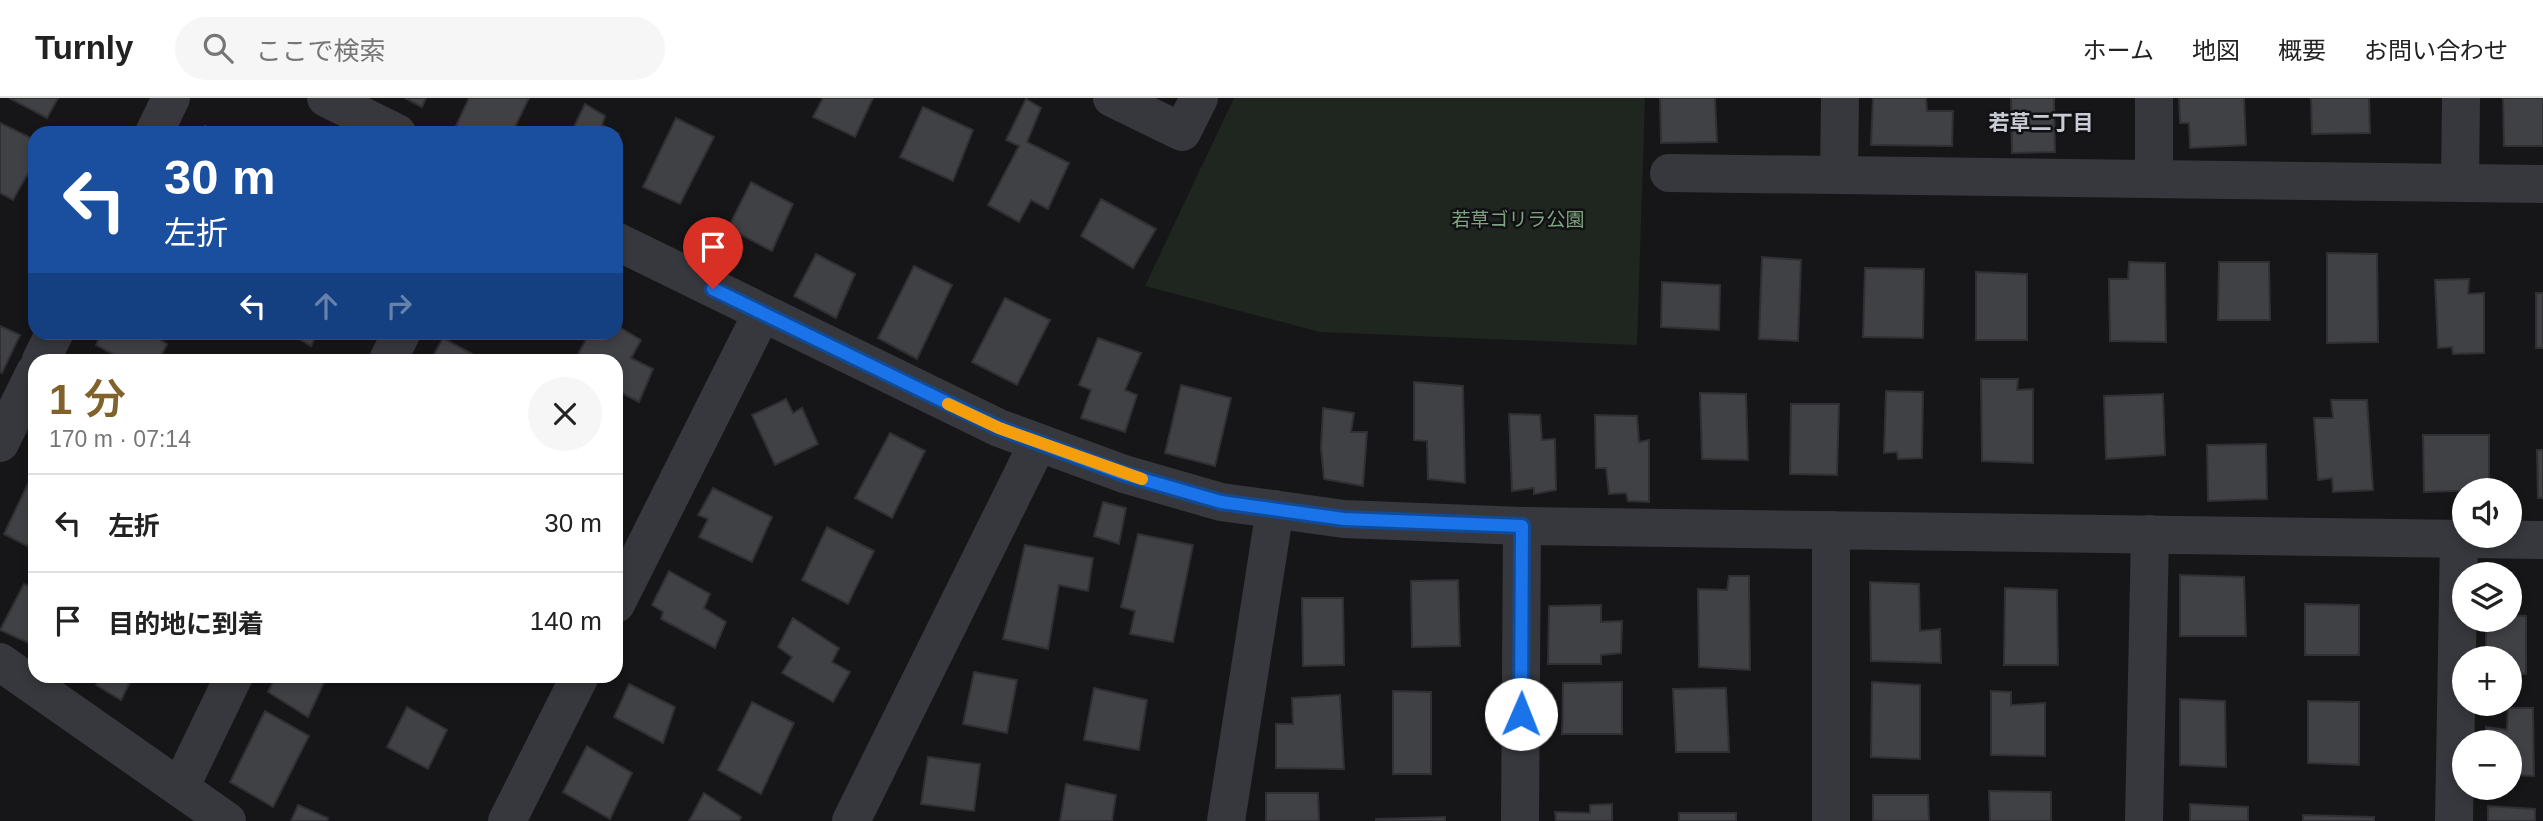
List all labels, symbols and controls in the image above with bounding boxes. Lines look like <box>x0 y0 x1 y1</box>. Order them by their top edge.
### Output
search box <box>175 17 665 80</box>
text: Turnly <box>35 29 133 66</box>
icon: search <box>199 29 237 67</box>
text: ここで検索 <box>255 36 385 66</box>
text: ホーム <box>2083 37 2154 64</box>
text: 地図 <box>2192 37 2240 64</box>
text: 概要 <box>2278 37 2326 64</box>
text: お問い合わせ <box>2364 37 2508 64</box>
district label: 若草二丁目 <box>1989 111 2094 134</box>
text: 30 m <box>164 150 276 204</box>
icon: left <box>49 154 140 245</box>
park label: 若草ゴリラ公園 <box>1451 209 1585 230</box>
text: 左折 <box>164 215 228 251</box>
pin <box>683 217 743 289</box>
icon: arrive <box>694 228 732 266</box>
icon: left <box>234 287 272 325</box>
icon: ahead <box>307 287 345 325</box>
icon: right <box>380 287 418 325</box>
text: 1 分 <box>49 376 126 423</box>
button: close <box>528 377 602 451</box>
text: 170 m · 07:14 <box>49 426 191 452</box>
map controls <box>2452 478 2522 800</box>
button: sound <box>2452 478 2522 548</box>
icon: left <box>49 504 87 542</box>
text: 30 m <box>544 508 602 538</box>
text: 左折 <box>108 511 160 541</box>
button: layers <box>2452 562 2522 632</box>
icon: arrive <box>49 602 87 640</box>
text: 140 m <box>530 606 602 636</box>
text: 目的地に到着 <box>108 609 264 639</box>
button: + <box>2452 646 2522 716</box>
position arrow <box>1484 677 1558 751</box>
button: − <box>2452 730 2522 800</box>

